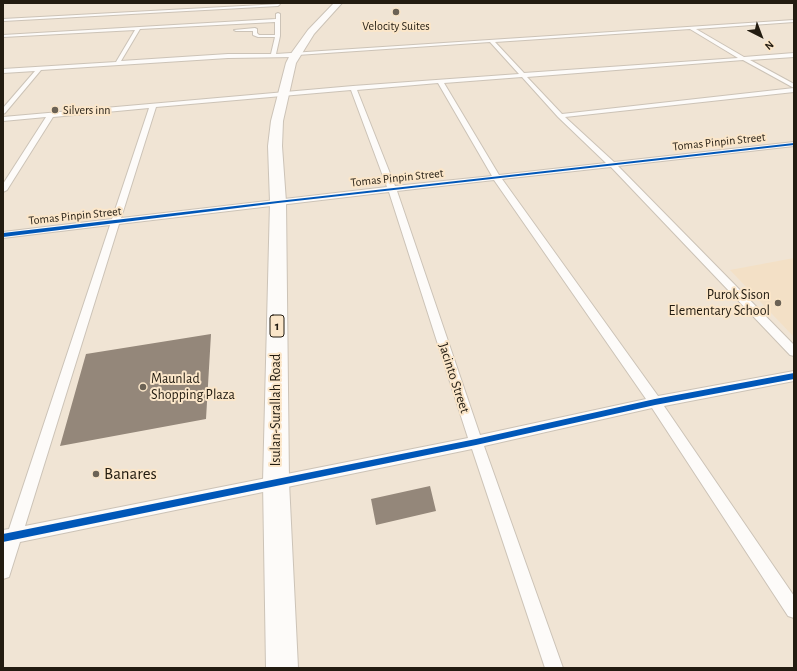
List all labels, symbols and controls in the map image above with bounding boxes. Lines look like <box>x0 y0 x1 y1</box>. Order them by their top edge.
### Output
marker: Velocity Suites <box>391 7 401 17</box>
north arrow <box>741 16 781 56</box>
place label: Velocity Suites <box>362 19 430 33</box>
text: N <box>763 39 776 52</box>
place label: Silvers inn <box>63 103 110 117</box>
marker: Silvers inn <box>50 105 60 115</box>
street label: Tomas Pinpin Street <box>672 130 766 154</box>
street label: Tomas Pinpin Street <box>350 166 444 190</box>
street label: Tomas Pinpin Street <box>28 204 122 228</box>
place label: Purok Sison Elementary School <box>669 287 770 320</box>
marker: Purok Sison Elementary School <box>773 298 783 308</box>
road number: 1 <box>270 315 284 337</box>
street label: Jacinto Street <box>435 341 473 415</box>
street label: Isulan-Surallah Road <box>268 354 284 466</box>
place label: Maunlad Shopping Plaza <box>151 371 235 404</box>
marker: Maunlad Shopping Plaza <box>138 382 148 392</box>
place label: Banares <box>104 464 157 484</box>
marker: Banares <box>91 469 101 479</box>

